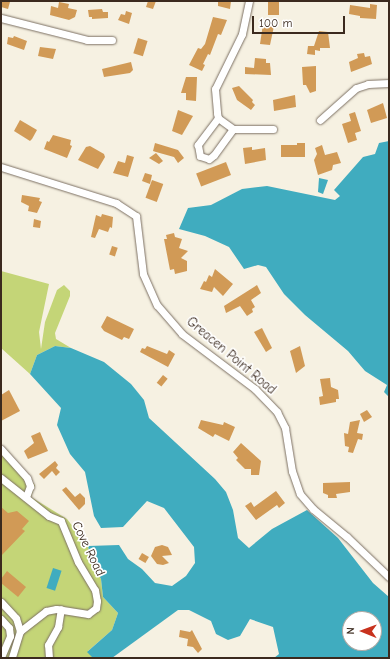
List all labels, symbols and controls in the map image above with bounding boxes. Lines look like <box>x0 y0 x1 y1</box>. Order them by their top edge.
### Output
scale bar <box>254 8 347 34</box>
text: 100 m <box>259 16 292 30</box>
street label: Greacen Point Road <box>183 314 279 398</box>
street label: Cove Road <box>68 519 108 579</box>
north arrow <box>342 611 382 651</box>
text: N <box>344 627 357 635</box>

